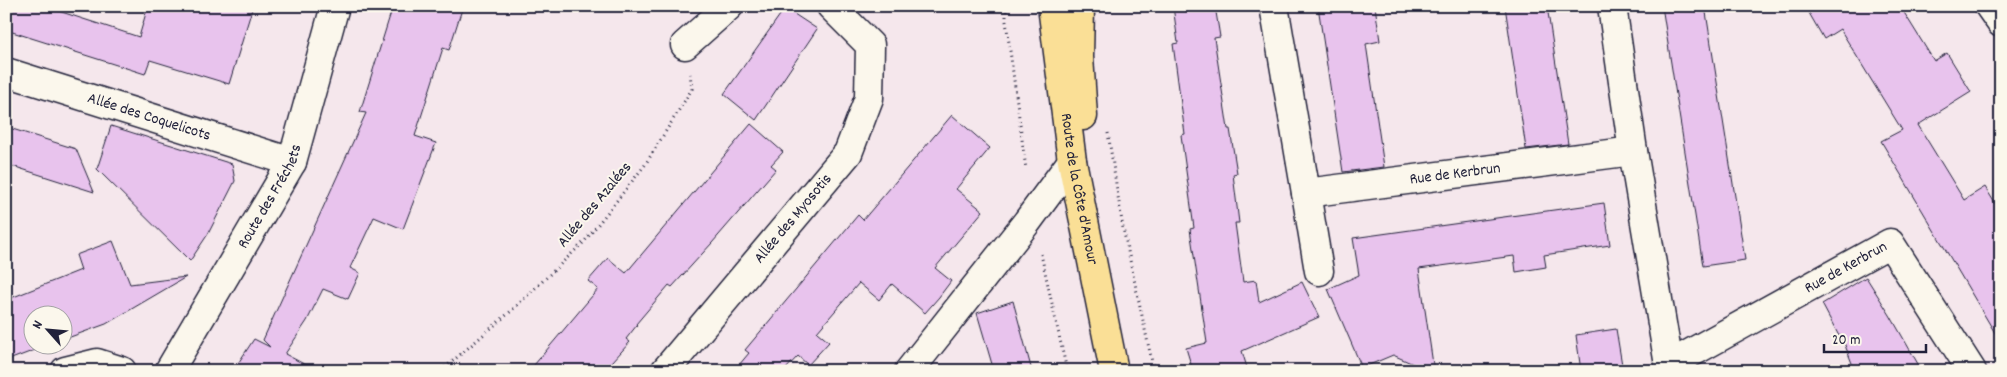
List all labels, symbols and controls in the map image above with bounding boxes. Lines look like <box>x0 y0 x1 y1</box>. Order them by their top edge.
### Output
street label: Allée des Coquelicots <box>85 87 214 147</box>
street label: Route de la Côte d'Amour <box>1054 112 1104 267</box>
street label: Route des Fréchets <box>232 141 308 253</box>
street label: Allée des Azalées <box>552 157 638 253</box>
street label: Rue de Kerbrun <box>1408 157 1502 191</box>
street label: Allée des Myosotis <box>748 168 838 269</box>
street label: Rue de Kerbrun <box>1800 235 1891 299</box>
north arrow <box>22 304 72 354</box>
text: N <box>28 317 49 333</box>
scale bar <box>1824 322 1927 354</box>
text: 20 m <box>1832 330 1860 352</box>

